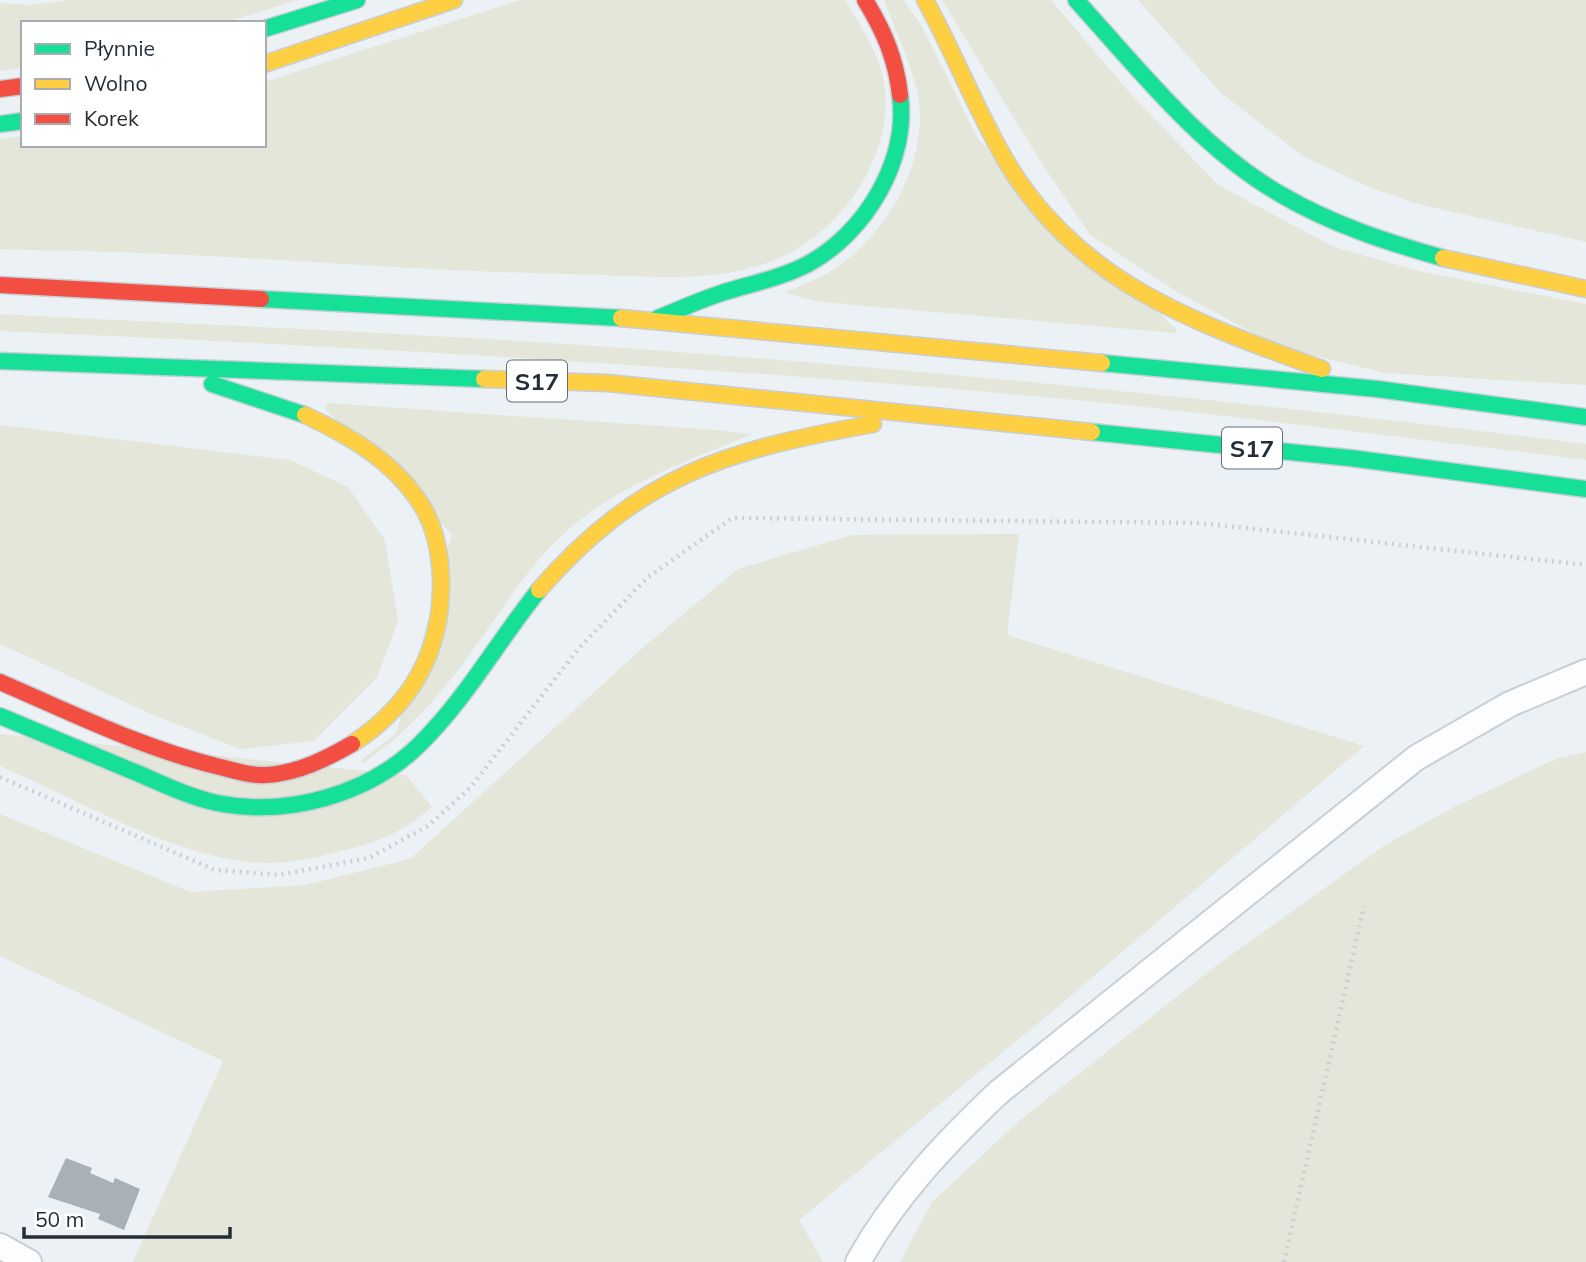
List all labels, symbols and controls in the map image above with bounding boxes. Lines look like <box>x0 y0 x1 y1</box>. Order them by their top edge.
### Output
legend <box>21 21 266 147</box>
text: Płynnie <box>84 35 155 61</box>
text: Wolno <box>84 70 147 96</box>
text: Korek <box>84 105 139 131</box>
road number: S17 <box>507 360 567 402</box>
road number: S17 <box>1222 428 1282 468</box>
scale bar <box>24 1196 231 1240</box>
text: 50 m <box>35 1206 84 1232</box>

